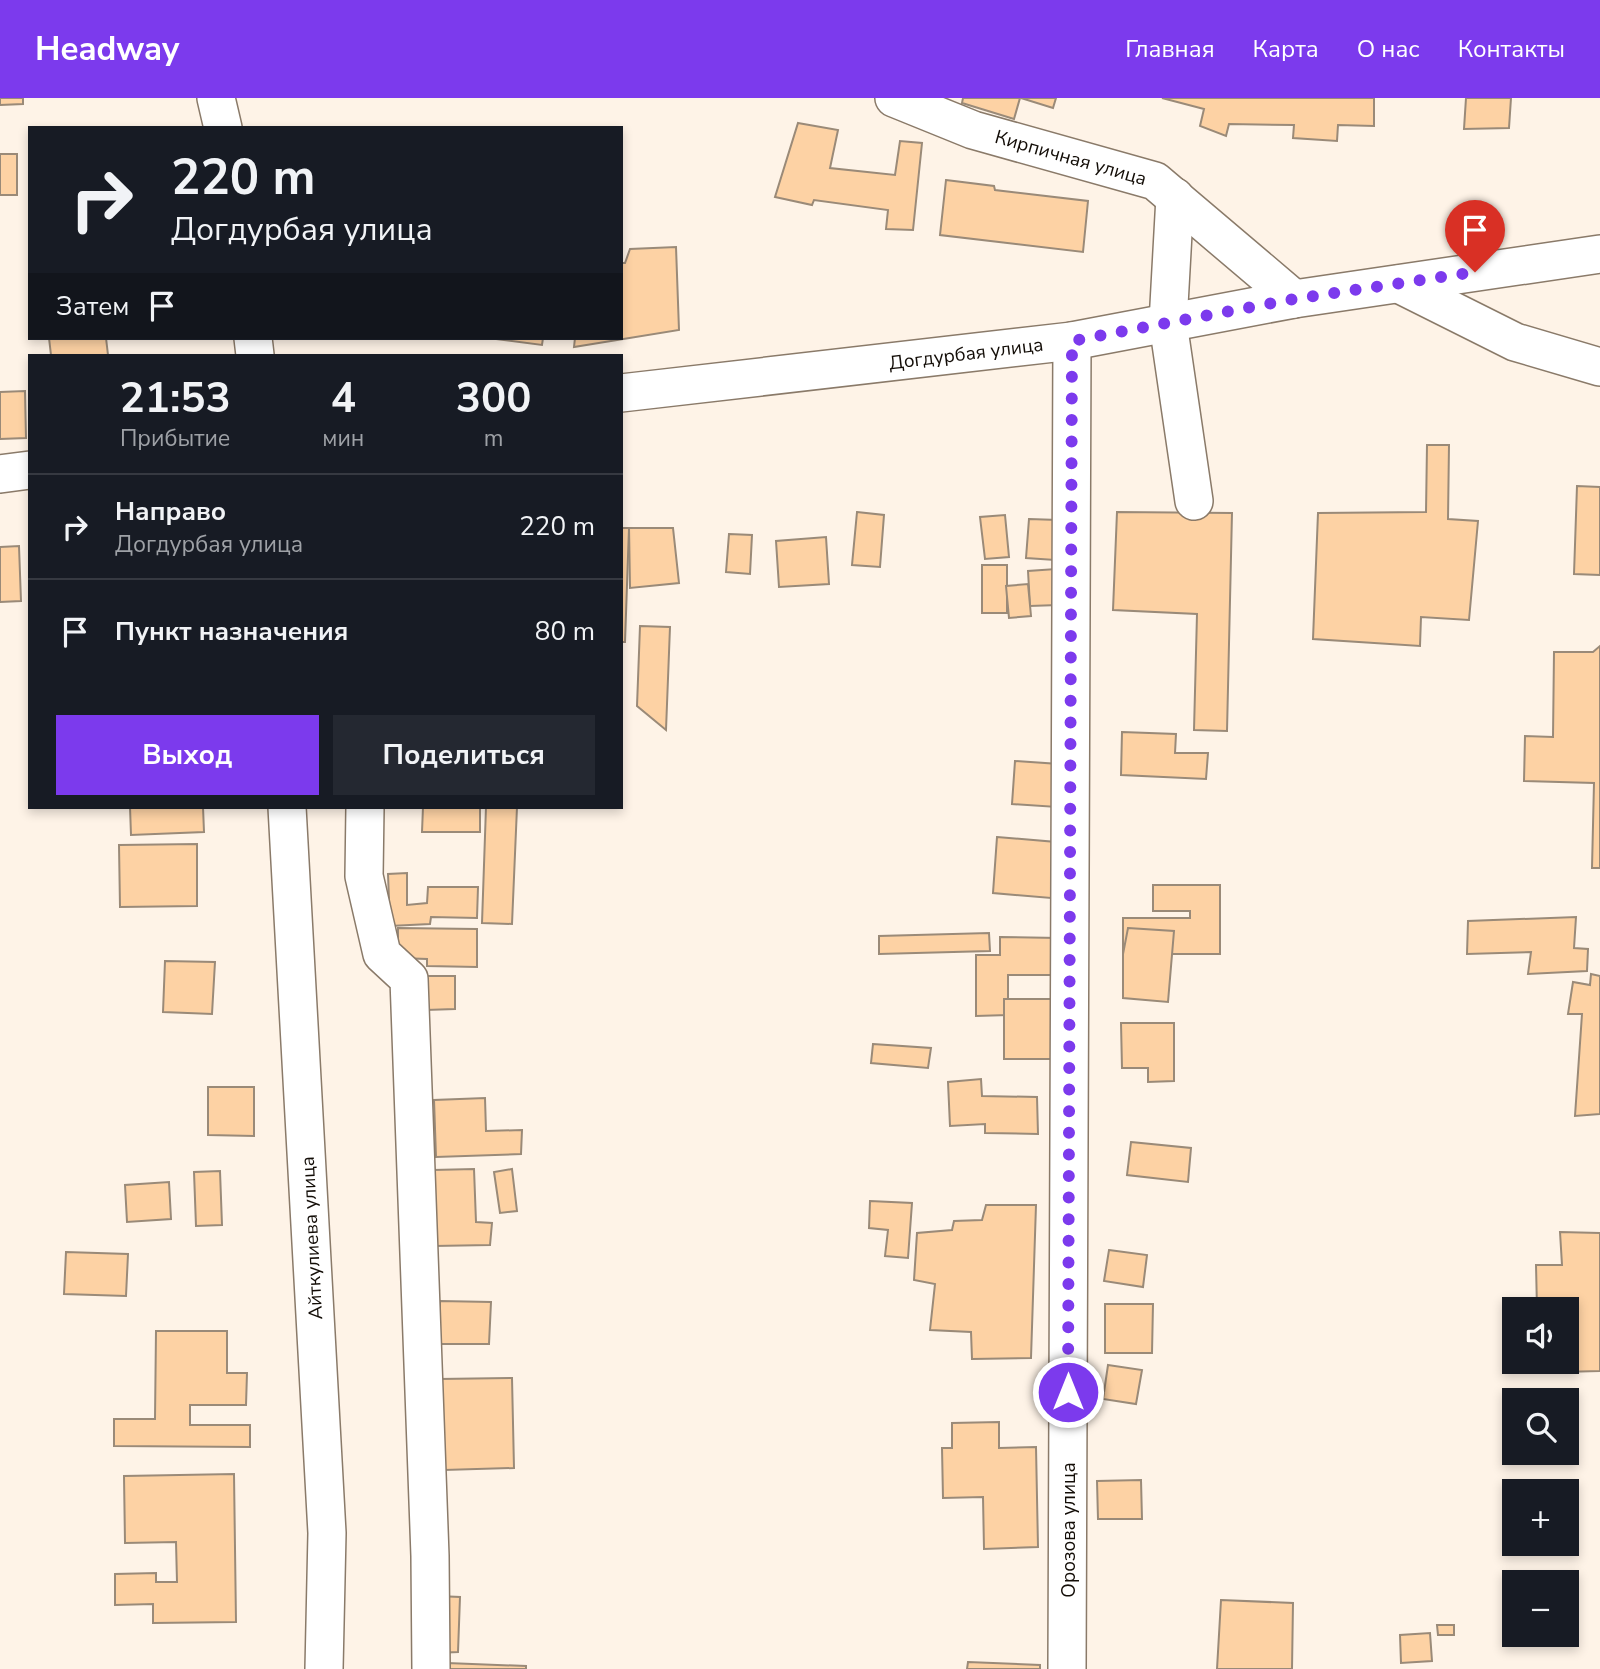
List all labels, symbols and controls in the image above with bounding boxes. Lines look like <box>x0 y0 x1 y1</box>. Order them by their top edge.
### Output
text: Headway <box>35 27 179 72</box>
text: Главная <box>1125 33 1215 65</box>
text: Карта <box>1253 33 1319 65</box>
text: О нас <box>1357 33 1420 65</box>
text: Контакты <box>1458 33 1565 65</box>
street label: Кирпичная улица <box>992 124 1150 192</box>
text: 220 m <box>171 144 315 211</box>
icon: right <box>56 154 147 245</box>
pin <box>1445 200 1505 272</box>
text: Догдурбая улица <box>171 208 433 251</box>
icon: arrive <box>1456 211 1494 249</box>
icon: arrive <box>143 287 181 325</box>
text: Затем <box>56 289 129 324</box>
street label: Догдурбая улица <box>887 332 1045 376</box>
text: 21:53 <box>120 370 231 427</box>
text: 4 <box>331 370 356 427</box>
text: 300 <box>456 370 531 427</box>
text: Прибытие <box>120 423 230 454</box>
text: мин <box>322 423 364 454</box>
text: m <box>484 423 504 454</box>
text: Направо <box>115 494 226 529</box>
icon: right <box>56 508 94 546</box>
text: 220 m <box>519 509 595 544</box>
text: Догдурбая улица <box>115 529 303 560</box>
icon: arrive <box>56 613 94 651</box>
text: Пункт назначения <box>115 614 348 649</box>
text: 80 m <box>535 614 595 649</box>
button: Выход <box>56 715 319 795</box>
button: Поделиться <box>333 715 595 795</box>
street label: Айткулиева улица <box>295 1156 329 1320</box>
map controls <box>1502 1297 1579 1647</box>
button: sound <box>1502 1297 1579 1374</box>
position arrow <box>1031 1355 1105 1429</box>
button: search <box>1502 1388 1579 1465</box>
street label: Орозова улица <box>1056 1462 1082 1598</box>
button: + <box>1502 1479 1579 1556</box>
button: − <box>1502 1570 1579 1647</box>

